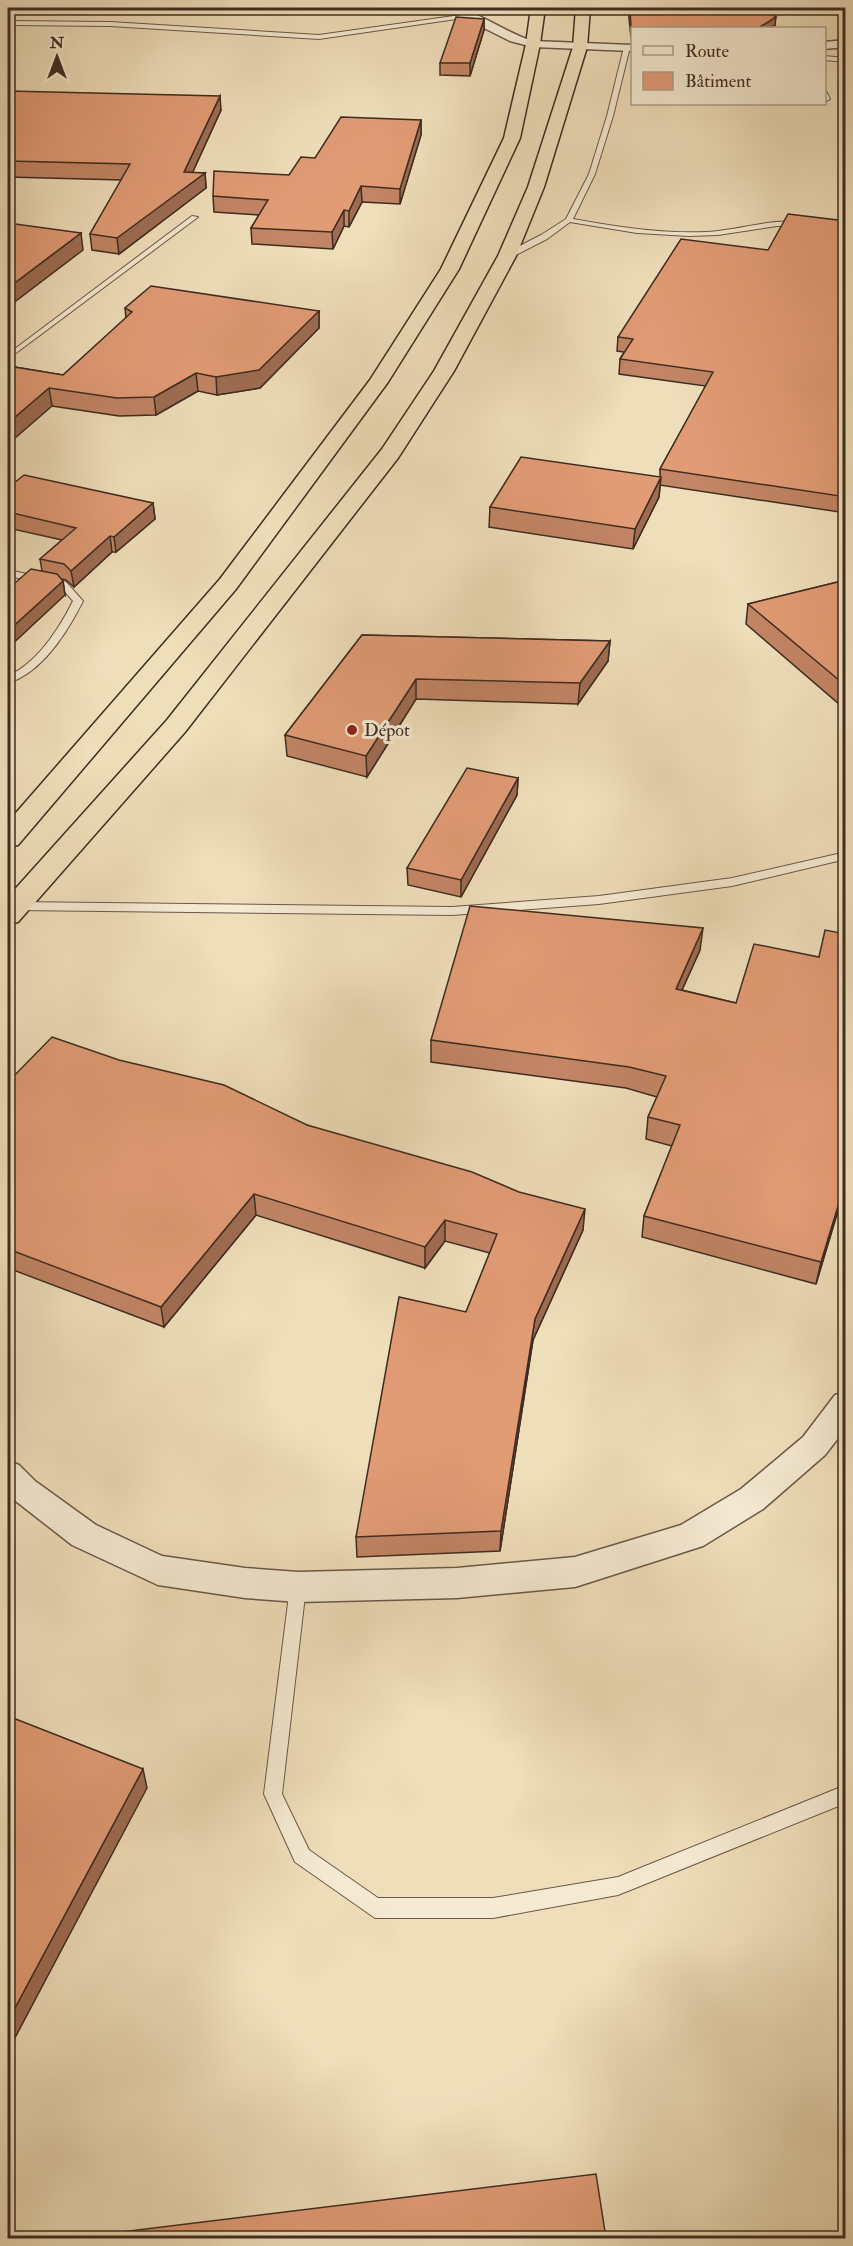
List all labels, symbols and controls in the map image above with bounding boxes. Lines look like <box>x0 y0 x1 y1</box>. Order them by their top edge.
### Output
north arrow <box>27 27 87 87</box>
legend <box>631 27 826 105</box>
text: N <box>49 33 65 53</box>
text: Route <box>685 40 729 63</box>
text: Bâtiment <box>685 70 751 93</box>
place label: Dépot <box>364 719 410 742</box>
marker: Dépot <box>345 723 359 737</box>

